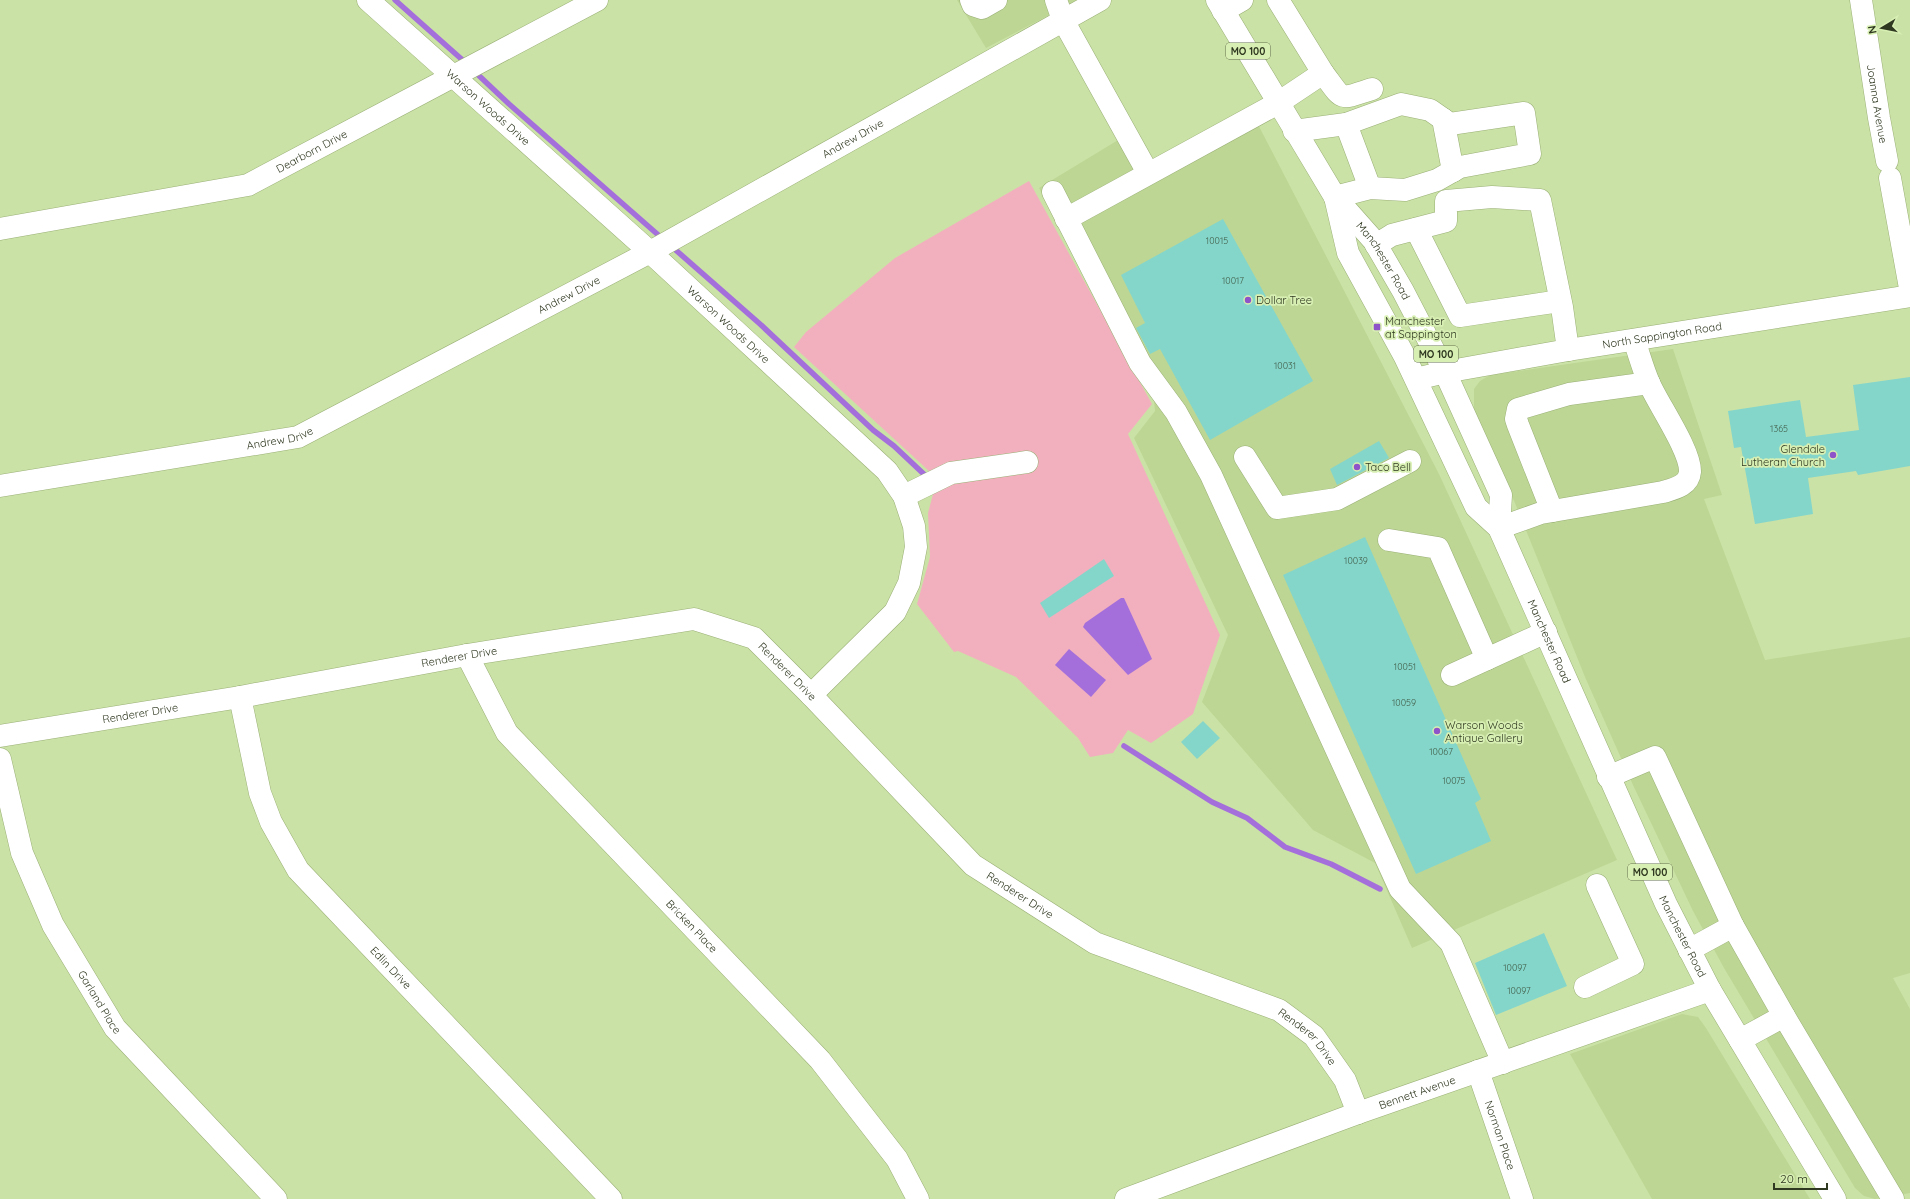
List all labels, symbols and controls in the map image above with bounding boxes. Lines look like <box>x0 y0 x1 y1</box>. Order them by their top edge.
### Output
north arrow <box>1862 8 1902 48</box>
text: N <box>1865 25 1880 35</box>
road number: MO 100 <box>1226 43 1270 59</box>
street label: Joanna Avenue <box>1864 63 1891 144</box>
street label: Warson Woods Drive <box>443 66 533 148</box>
street label: Andrew Drive <box>820 116 886 161</box>
street label: Dearborn Drive <box>274 127 350 176</box>
street label: Manchester Road <box>1353 219 1413 302</box>
house number: 10015 <box>1206 235 1228 246</box>
street label: Andrew Drive <box>535 273 602 317</box>
house number: 10017 <box>1222 275 1244 286</box>
street label: Warson Woods Drive <box>684 283 773 366</box>
place label: Dollar Tree <box>1256 293 1312 307</box>
marker: Dollar Tree <box>1243 295 1253 305</box>
place label: Manchester at Sappington <box>1385 314 1457 341</box>
street label: North Sappington Road <box>1601 319 1723 351</box>
marker: Manchester at Sappington <box>1372 322 1382 332</box>
road number: MO 100 <box>1414 346 1458 362</box>
house number: 10031 <box>1274 360 1296 371</box>
street label: Andrew Drive <box>245 423 316 452</box>
house number: 1365 <box>1770 423 1788 434</box>
place label: Glendale Lutheran Church <box>1741 442 1825 469</box>
marker: Glendale Lutheran Church <box>1828 450 1838 460</box>
place label: Taco Bell <box>1365 460 1411 474</box>
marker: Taco Bell <box>1352 462 1362 472</box>
house number: 10039 <box>1344 555 1368 566</box>
street label: Manchester Road <box>1525 597 1574 685</box>
street label: Renderer Drive <box>755 639 820 703</box>
street label: Renderer Drive <box>420 643 498 670</box>
house number: 10051 <box>1394 661 1416 672</box>
house number: 10059 <box>1392 697 1416 708</box>
street label: Renderer Drive <box>101 700 179 726</box>
place label: Warson Woods Antique Gallery <box>1445 718 1523 745</box>
marker: Warson Woods Antique Gallery <box>1432 726 1442 736</box>
house number: 10067 <box>1429 746 1453 757</box>
house number: 10075 <box>1442 775 1466 786</box>
road number: MO 100 <box>1628 864 1672 880</box>
street label: Renderer Drive <box>984 868 1056 922</box>
street label: Manchester Road <box>1656 893 1709 980</box>
street label: Bricken Place <box>663 897 721 956</box>
street label: Edlin Drive <box>367 943 415 992</box>
house number: 10097 <box>1503 962 1527 973</box>
street label: Garland Place <box>75 968 124 1037</box>
house number: 10097 <box>1507 985 1531 996</box>
street label: Renderer Drive <box>1275 1005 1339 1068</box>
street label: Bennett Avenue <box>1377 1072 1457 1112</box>
street label: Norman Place <box>1482 1099 1519 1172</box>
scale bar <box>1774 1165 1827 1191</box>
text: 20 m <box>1780 1171 1808 1186</box>

